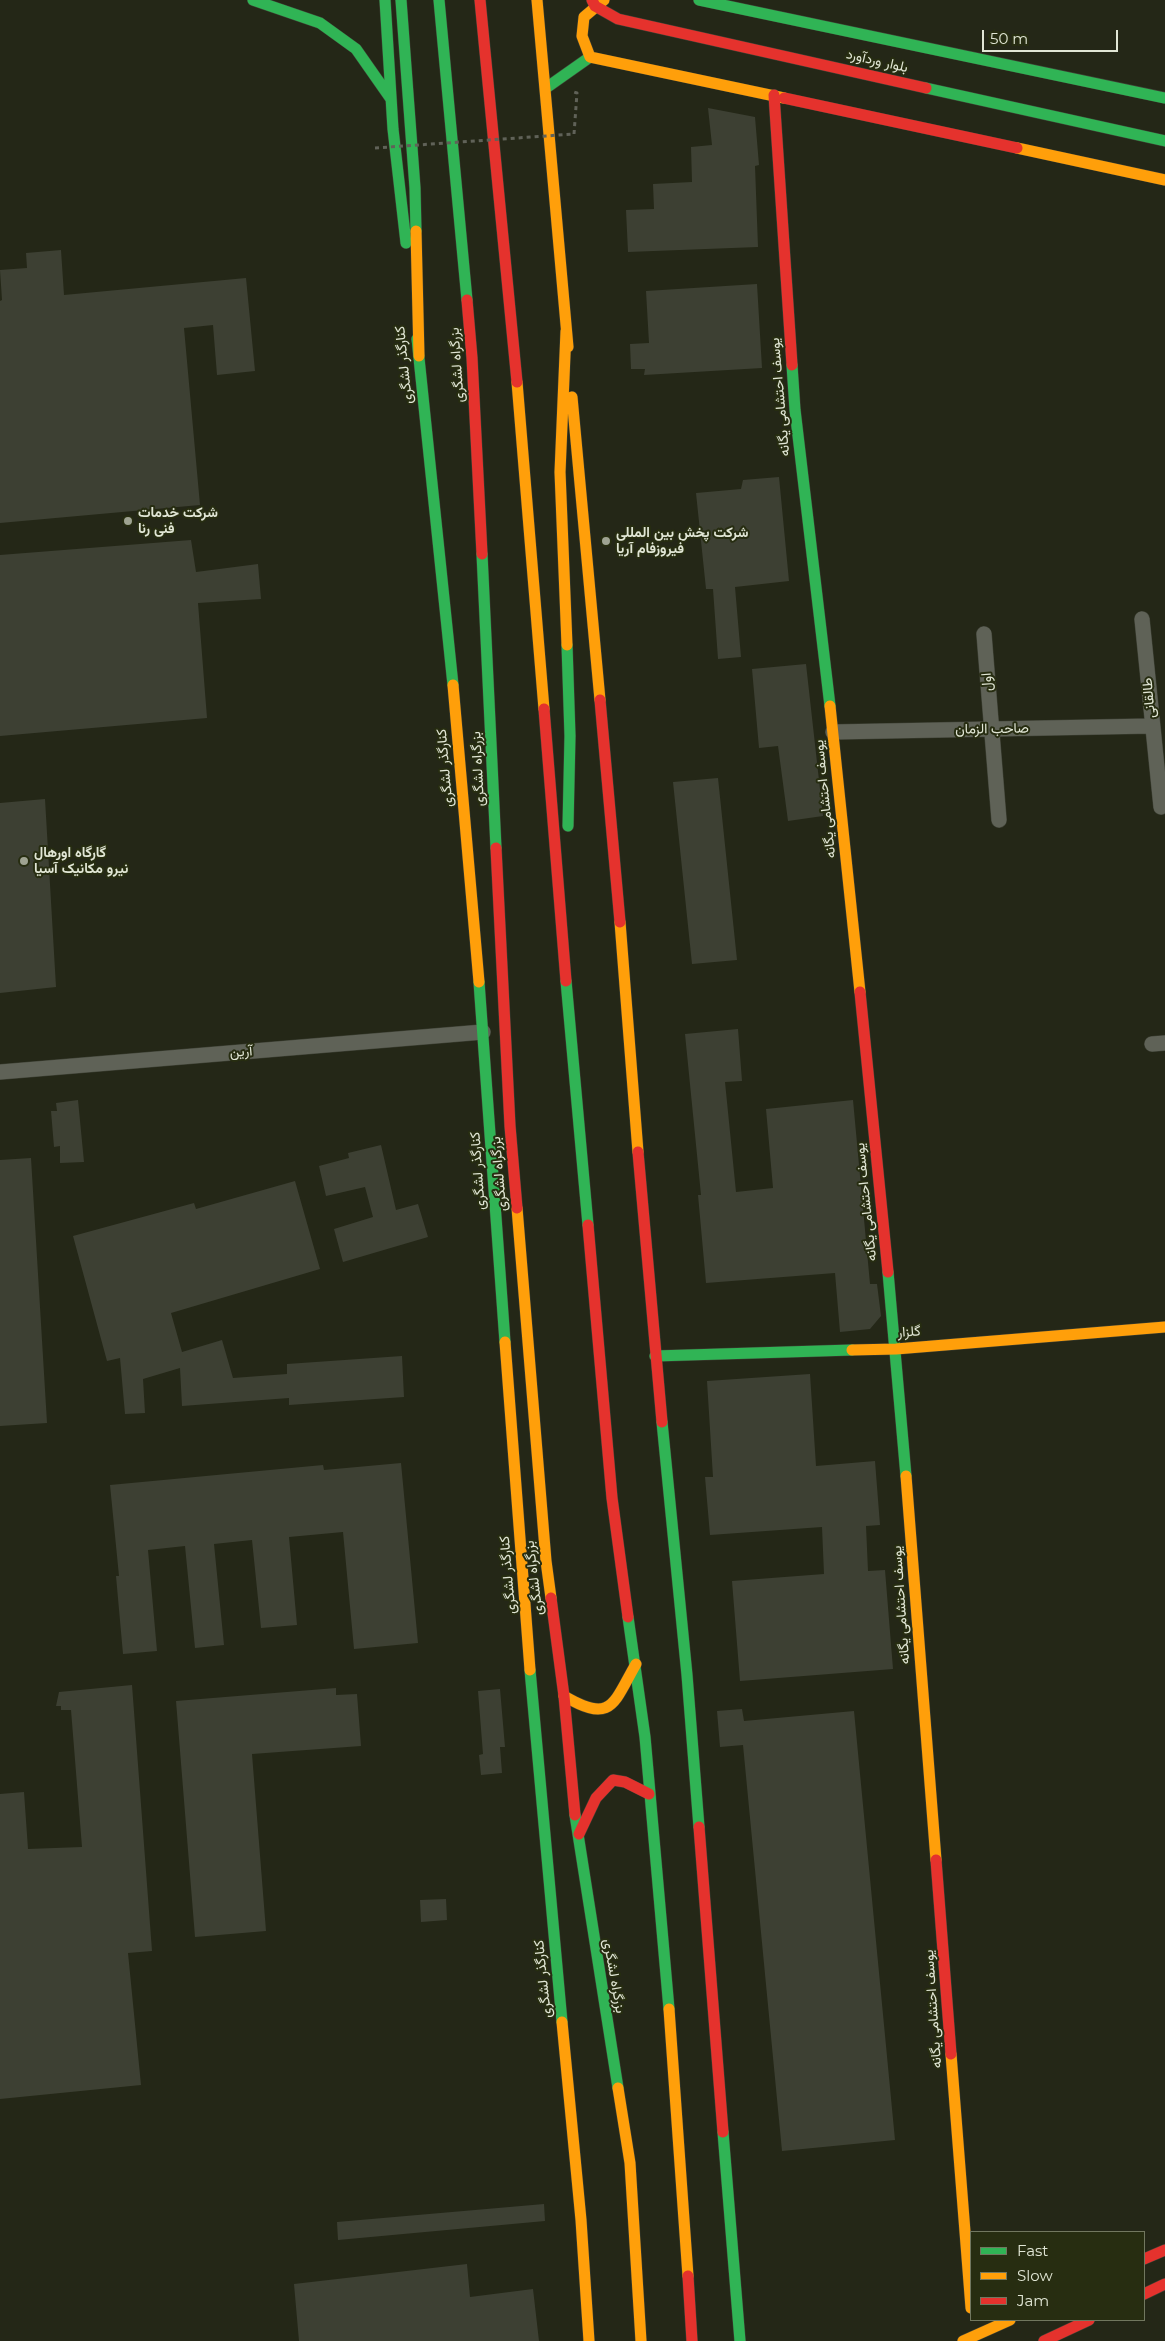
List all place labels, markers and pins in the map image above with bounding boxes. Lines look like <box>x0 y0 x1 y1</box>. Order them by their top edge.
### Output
place label: شرکت خدمات فنی رنا <box>138 505 218 538</box>
marker: شرکت خدمات فنی رنا <box>122 515 134 527</box>
place label: شرکت پخش بین المللی فیروزفام آریا <box>616 525 748 558</box>
marker: شرکت پخش بین المللی فیروزفام آریا <box>600 535 612 547</box>
place label: گارگاه اورهال نیرو مکانیک آسیا <box>34 845 128 878</box>
marker: گارگاه اورهال نیرو مکانیک آسیا <box>18 855 30 867</box>

